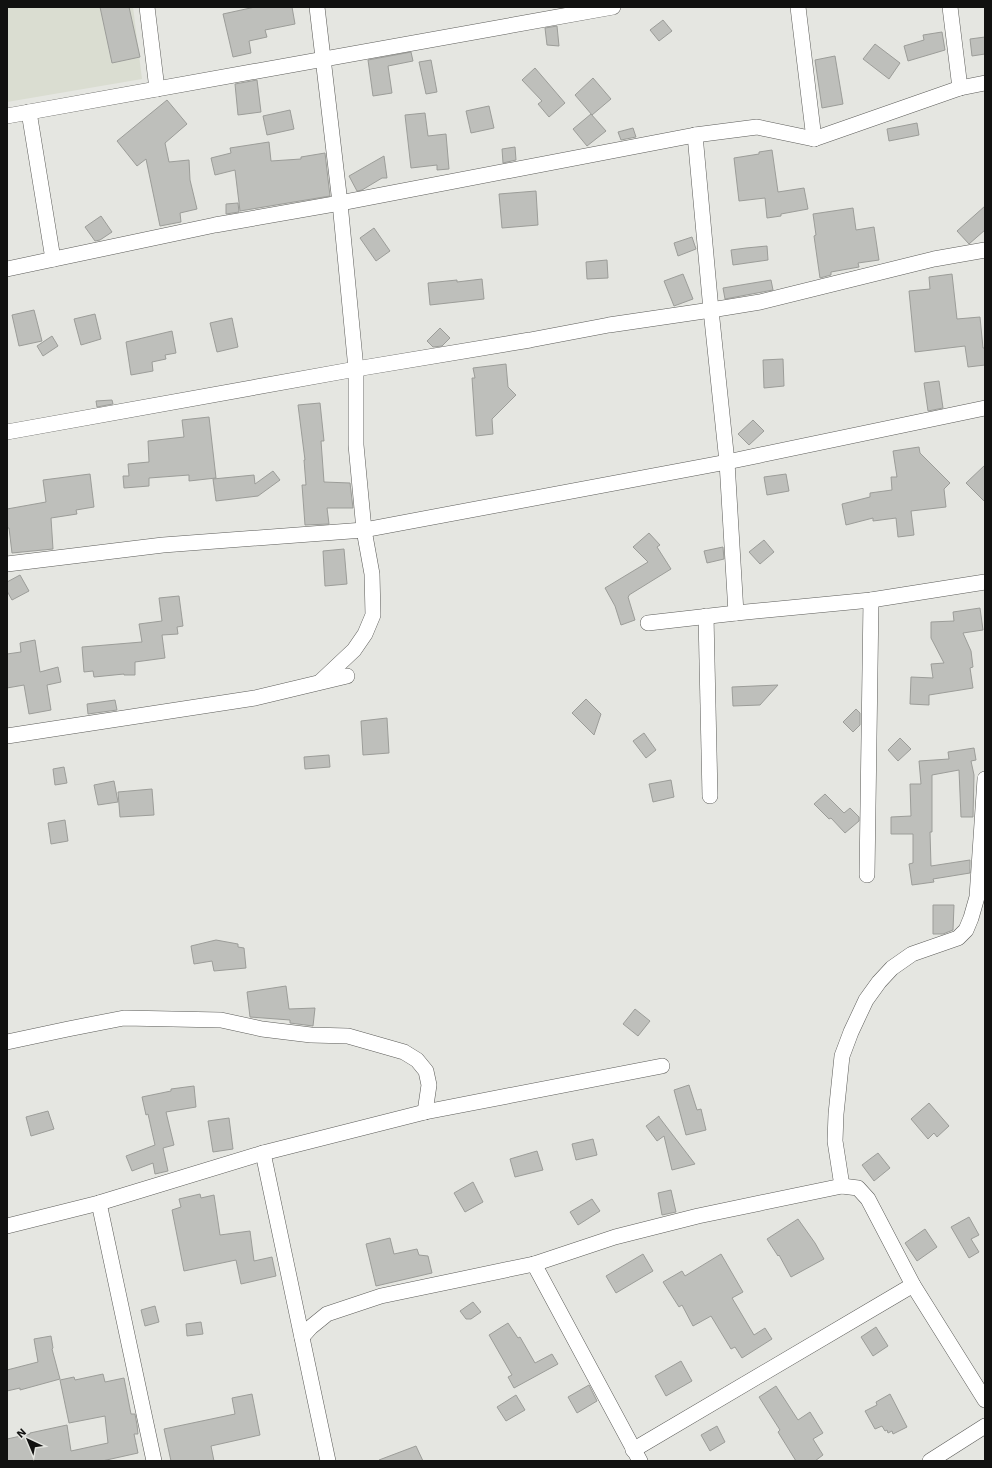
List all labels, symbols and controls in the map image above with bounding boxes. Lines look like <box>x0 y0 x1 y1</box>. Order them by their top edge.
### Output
north arrow <box>8 1420 48 1460</box>
text: N <box>14 1426 29 1441</box>

